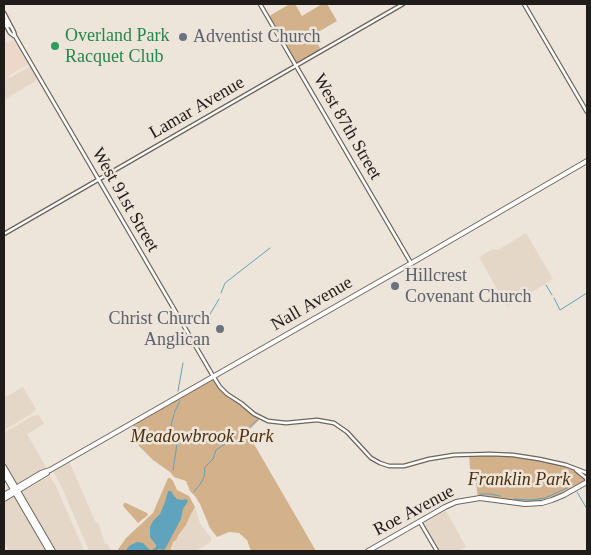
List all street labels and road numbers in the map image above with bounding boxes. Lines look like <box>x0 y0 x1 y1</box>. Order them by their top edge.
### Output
street label: West 87th Street <box>308 70 386 184</box>
street label: Lamar Avenue <box>146 72 248 144</box>
street label: West 91st Street <box>87 144 163 256</box>
street label: Nall Avenue <box>268 272 356 336</box>
street label: Roe Avenue <box>370 481 458 541</box>

